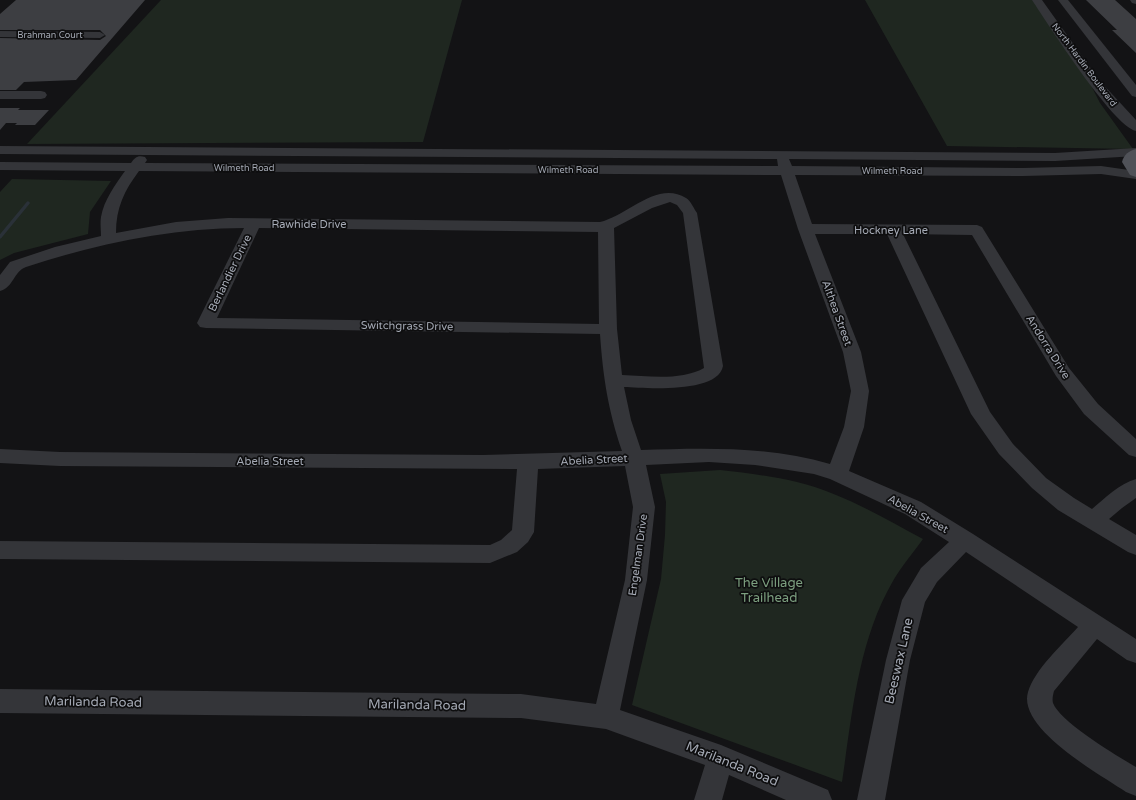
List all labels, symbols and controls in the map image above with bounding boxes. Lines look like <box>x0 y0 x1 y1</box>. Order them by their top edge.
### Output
street label: North Hardin Boulevard <box>1049 21 1119 109</box>
street label: Brahman Court <box>17 30 83 41</box>
street label: Wilmeth Road <box>214 163 274 174</box>
street label: Wilmeth Road <box>538 165 598 176</box>
street label: Wilmeth Road <box>862 166 922 177</box>
street label: Rawhide Drive <box>271 218 347 231</box>
street label: Hockney Lane <box>854 224 928 237</box>
street label: Berlandier Drive <box>206 233 254 313</box>
street label: Althea Street <box>819 279 855 347</box>
street label: Andorra Drive <box>1023 313 1073 381</box>
street label: Switchgrass Drive <box>361 319 453 333</box>
street label: Abelia Street <box>560 452 628 468</box>
street label: Abelia Street <box>236 455 304 468</box>
street label: Abelia Street <box>885 492 951 536</box>
street label: Engelman Drive <box>626 513 650 597</box>
park label: The Village Trailhead <box>735 575 803 606</box>
street label: Beeswax Lane <box>881 616 917 706</box>
street label: Marilanda Road <box>44 693 142 711</box>
street label: Marilanda Road <box>368 696 466 714</box>
street label: Marilanda Road <box>684 738 780 790</box>

